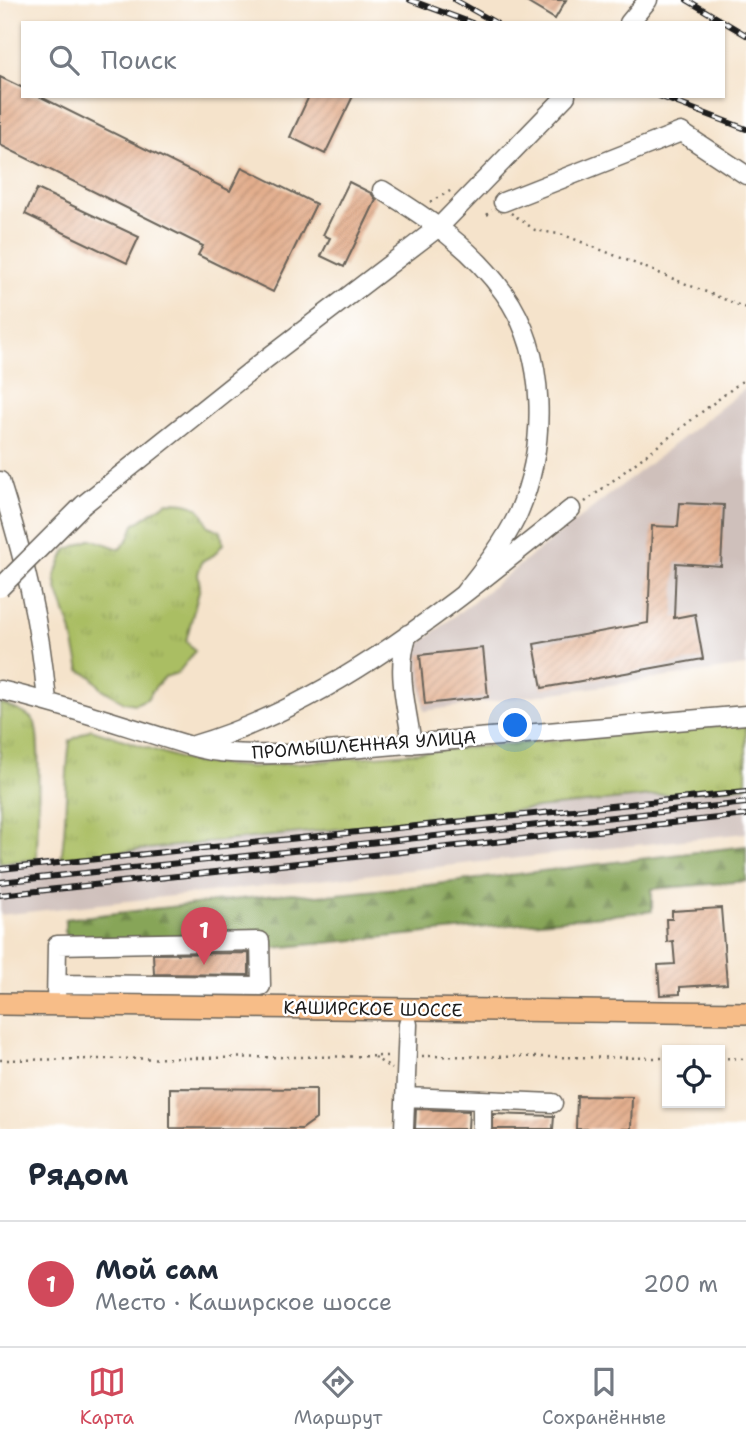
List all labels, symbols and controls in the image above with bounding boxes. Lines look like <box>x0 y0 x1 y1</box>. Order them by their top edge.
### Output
search box <box>21 21 725 98</box>
icon: search <box>45 41 83 79</box>
text: Поиск <box>101 42 177 77</box>
your location <box>498 708 532 742</box>
street label: ПРОМЫШЛЕННАЯ УЛИЦА <box>251 725 477 765</box>
pin: 1 <box>181 907 227 965</box>
street label: КАШИРСКОЕ ШОССЕ <box>283 995 463 1023</box>
map controls <box>662 1045 725 1108</box>
button: locate <box>662 1045 725 1108</box>
text: Рядом <box>28 1154 128 1195</box>
text: Мой сам <box>95 1252 218 1287</box>
text: 1 <box>46 1269 56 1299</box>
text: 200 m <box>643 1269 718 1299</box>
text: Место · Каширское шоссе <box>95 1287 392 1317</box>
tab: Карта <box>80 1363 134 1430</box>
tab: Маршрут <box>294 1363 382 1430</box>
tab: Сохранённые <box>542 1363 666 1430</box>

